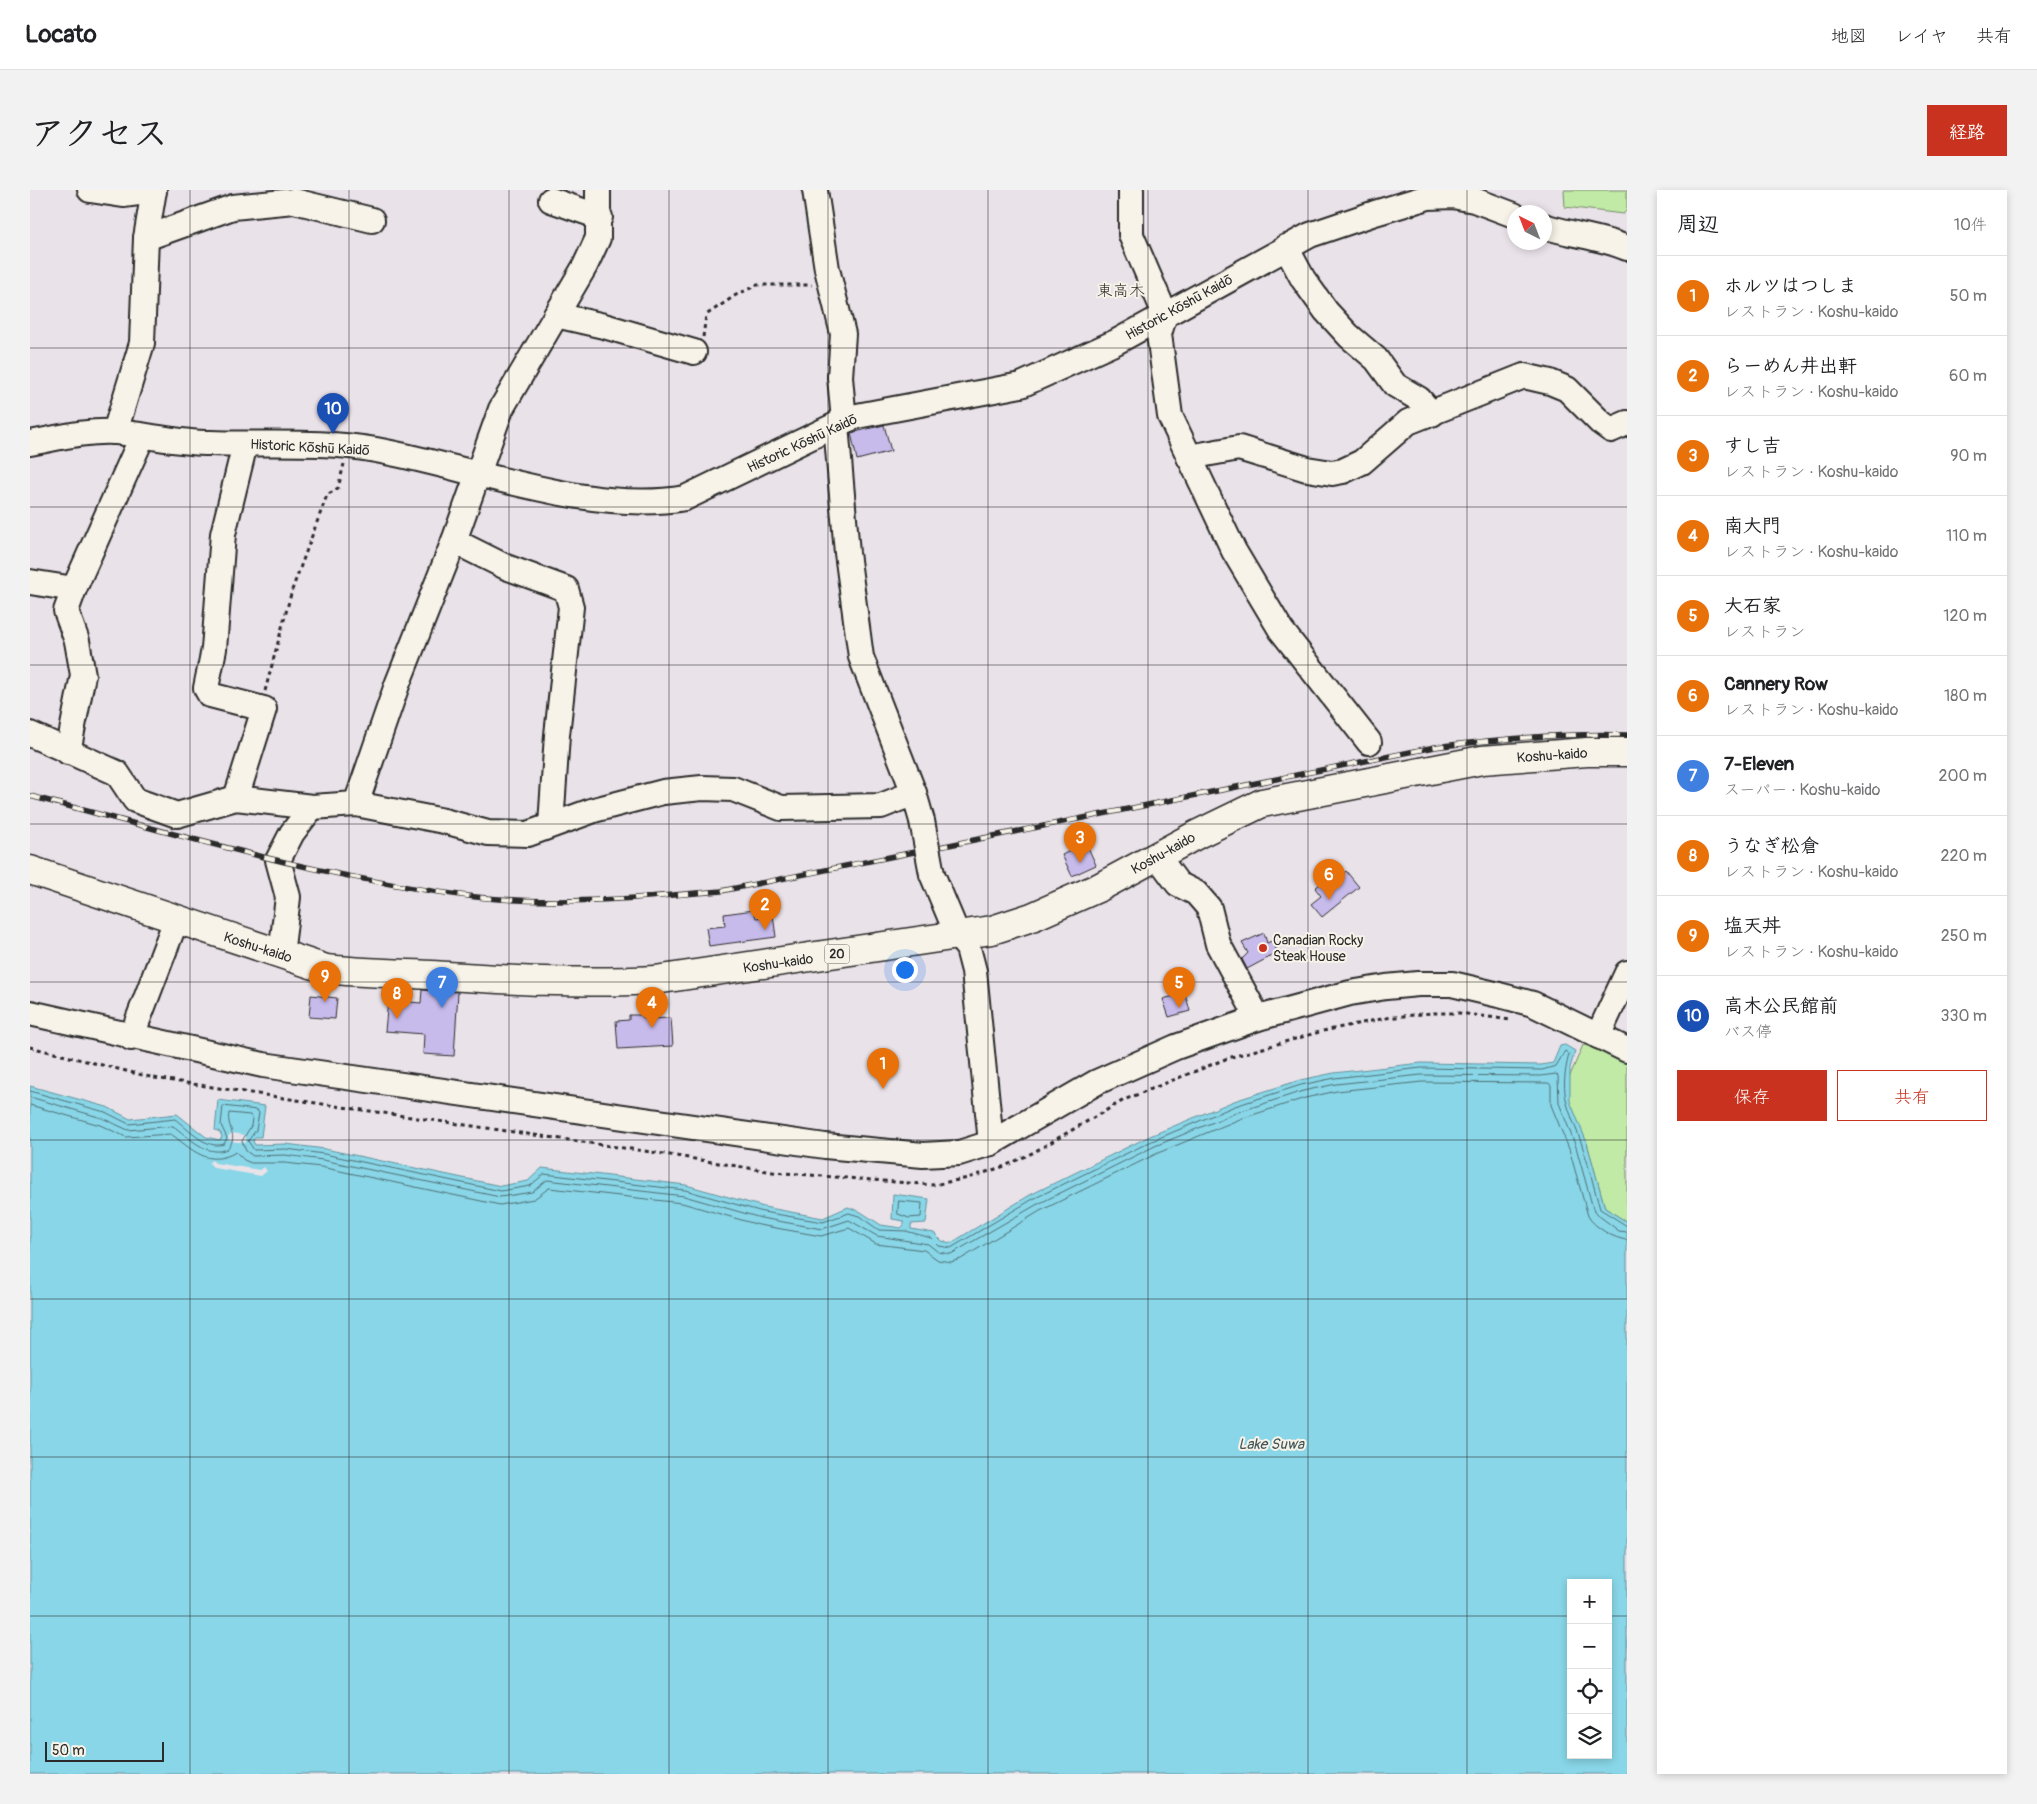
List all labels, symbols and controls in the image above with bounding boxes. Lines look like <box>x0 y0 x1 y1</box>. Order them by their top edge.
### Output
text: Locato <box>25 20 97 49</box>
text: 地図 <box>1831 25 1867 48</box>
text: レイヤ <box>1895 25 1948 48</box>
text: 共有 <box>1976 25 2012 48</box>
button: 経路 <box>1927 105 2007 156</box>
text: アクセス <box>30 112 168 156</box>
north arrow <box>1507 205 1552 250</box>
text: 周辺 <box>1677 211 1719 238</box>
text: 10件 <box>1954 215 1987 235</box>
street label: Historic Kōshū Kaidō <box>1123 271 1236 344</box>
text: ホルツはつしま <box>1724 274 1857 298</box>
district label: 東高木 <box>1097 281 1145 301</box>
text: 1 <box>1690 286 1696 306</box>
text: 50 m <box>1950 286 1987 306</box>
text: レストラン · Koshu-kaido <box>1724 302 1898 322</box>
text: らーめん井出軒 <box>1724 354 1857 378</box>
text: 2 <box>1689 366 1697 386</box>
text: 60 m <box>1949 366 1987 386</box>
text: レストラン · Koshu-kaido <box>1724 382 1898 402</box>
pin: 10 <box>317 393 349 434</box>
street label: Historic Kōshū Kaidō <box>744 410 860 476</box>
text: すし吉 <box>1724 434 1781 458</box>
street label: Historic Kōshū Kaidō <box>250 436 370 459</box>
text: 3 <box>1689 446 1697 466</box>
text: 90 m <box>1950 446 1987 466</box>
text: レストラン · Koshu-kaido <box>1724 462 1898 482</box>
text: 南大門 <box>1724 514 1781 538</box>
text: 4 <box>1688 526 1698 546</box>
text: 110 m <box>1946 526 1987 546</box>
text: レストラン · Koshu-kaido <box>1724 542 1898 562</box>
text: 大石家 <box>1724 594 1781 618</box>
text: 5 <box>1689 606 1697 626</box>
text: 120 m <box>1943 606 1987 626</box>
text: レストラン <box>1724 622 1805 642</box>
text: Cannery Row <box>1724 672 1828 696</box>
text: 6 <box>1688 686 1698 706</box>
text: 180 m <box>1944 686 1987 706</box>
text: レストラン · Koshu-kaido <box>1724 700 1898 720</box>
street label: Koshu-kaido <box>1516 745 1588 766</box>
text: 7-Eleven <box>1724 752 1794 776</box>
text: 7 <box>1689 766 1697 786</box>
text: 200 m <box>1939 766 1987 786</box>
text: スーパー · Koshu-kaido <box>1724 780 1880 800</box>
pin: 3 <box>1064 822 1096 863</box>
street label: Koshu-kaido <box>1128 829 1199 878</box>
text: うなぎ松倉 <box>1724 834 1819 858</box>
text: 8 <box>1689 846 1697 866</box>
text: 220 m <box>1941 846 1987 866</box>
pin: 6 <box>1313 859 1345 900</box>
text: レストラン · Koshu-kaido <box>1724 862 1898 882</box>
pin: 2 <box>749 889 781 930</box>
text: 塩天丼 <box>1724 914 1781 938</box>
text: 9 <box>1689 926 1697 946</box>
text: 250 m <box>1941 926 1987 946</box>
street label: Koshu-kaido <box>222 928 295 967</box>
place label: Canadian Rocky Steak House <box>1273 932 1363 965</box>
marker: Canadian Rocky Steak House <box>1257 942 1269 954</box>
text: レストラン · Koshu-kaido <box>1724 942 1898 962</box>
road number: 20 <box>824 944 850 964</box>
street label: Koshu-kaido <box>742 950 815 977</box>
your location <box>892 957 918 983</box>
pin: 9 <box>309 961 341 1002</box>
pin: 7 <box>426 967 458 1008</box>
pin: 5 <box>1163 967 1195 1008</box>
pin: 8 <box>381 978 413 1019</box>
pin: 4 <box>636 987 668 1028</box>
text: 高木公民館前 <box>1724 994 1838 1018</box>
text: 10 <box>1684 1006 1702 1026</box>
text: 330 m <box>1941 1006 1987 1026</box>
text: バス停 <box>1724 1022 1772 1042</box>
pin: 1 <box>867 1048 899 1089</box>
button: 保存 <box>1677 1070 1827 1121</box>
button: 共有 <box>1837 1070 1987 1121</box>
water label: Lake Suwa <box>1238 1435 1305 1454</box>
map controls <box>1567 1579 1612 1759</box>
button: + <box>1567 1579 1612 1624</box>
button: − <box>1567 1624 1612 1669</box>
button: locate <box>1567 1669 1612 1714</box>
button: layers <box>1567 1714 1612 1759</box>
scale bar <box>45 1739 164 1762</box>
text: 50 m <box>52 1742 85 1759</box>

